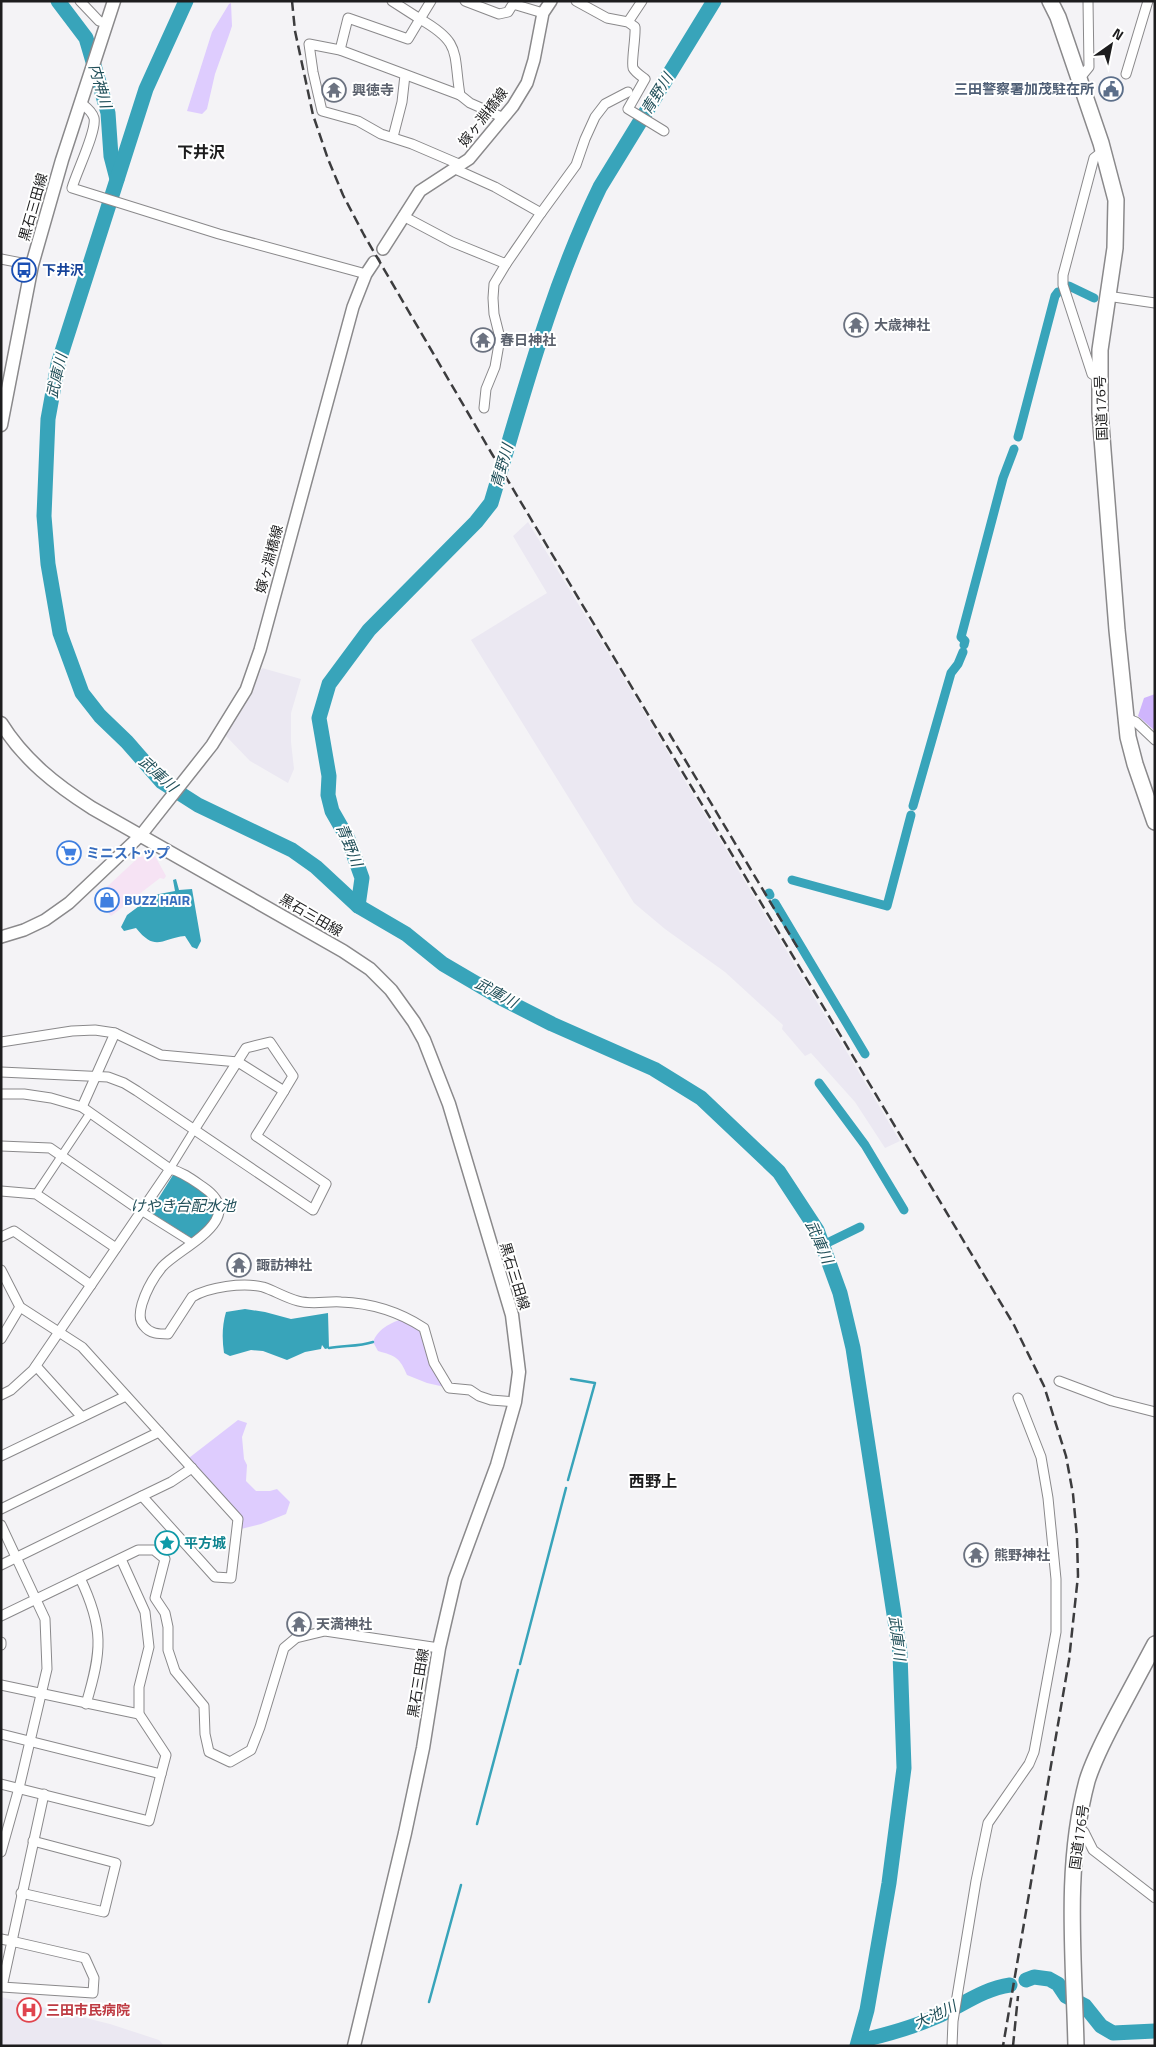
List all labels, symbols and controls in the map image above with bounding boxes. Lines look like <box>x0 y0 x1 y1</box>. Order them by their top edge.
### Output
north arrow <box>1086 20 1136 70</box>
text: N <box>1109 22 1128 45</box>
water label: 内神川 <box>83 61 118 113</box>
water label: 青野川 <box>635 67 679 119</box>
public building icon: 三田警察署加茂駐在所 <box>1098 76 1124 102</box>
temple icon: 興徳寺 <box>321 77 347 103</box>
place label: 三田警察署加茂駐在所 <box>954 78 1094 99</box>
place label: 興徳寺 <box>352 79 394 100</box>
street label: 嫁ヶ淵橋線 <box>453 83 512 151</box>
district label: 下井沢 <box>177 140 225 164</box>
street label: 黒石三田線 <box>13 170 52 243</box>
bus stop icon: 下井沢 <box>11 257 37 283</box>
place label: 下井沢 <box>42 259 84 280</box>
temple icon: 大歳神社 <box>843 312 869 338</box>
place label: 大歳神社 <box>874 314 930 335</box>
temple icon: 春日神社 <box>470 327 496 353</box>
place label: 春日神社 <box>500 329 556 350</box>
water label: 武庫川 <box>40 349 73 400</box>
street label: 国道176号 <box>1089 375 1112 441</box>
water label: 青野川 <box>484 439 519 491</box>
street label: 嫁ヶ淵橋線 <box>249 522 288 595</box>
water label: 武庫川 <box>134 750 184 799</box>
water label: 青野川 <box>330 820 369 872</box>
supermarket icon: ミニストップ <box>56 840 82 866</box>
place label: ミニストップ <box>86 842 170 863</box>
shop icon: BUZZ HAIR <box>94 887 120 913</box>
street label: 黒石三田線 <box>276 888 347 941</box>
place label: BUZZ HAIR <box>124 889 191 910</box>
water label: 武庫川 <box>471 972 523 1014</box>
water label: けやき台配水池 <box>130 1194 237 1217</box>
water label: 武庫川 <box>800 1217 840 1269</box>
street label: 黒石三田線 <box>495 1239 536 1312</box>
temple icon: 諏訪神社 <box>226 1252 252 1278</box>
place label: 諏訪神社 <box>256 1254 312 1275</box>
district label: 西野上 <box>629 1469 677 1493</box>
place icon: 平方城 <box>154 1530 180 1556</box>
place label: 平方城 <box>184 1532 226 1553</box>
temple icon: 熊野神社 <box>963 1542 989 1568</box>
place label: 熊野神社 <box>994 1544 1050 1565</box>
temple icon: 天満神社 <box>286 1611 312 1637</box>
place label: 天満神社 <box>316 1613 372 1634</box>
water label: 武庫川 <box>883 1614 912 1664</box>
street label: 黒石三田線 <box>402 1647 433 1719</box>
street label: 国道176号 <box>1064 1803 1093 1871</box>
water label: 大池川 <box>910 1994 962 2034</box>
hospital icon: 三田市民病院 <box>16 1997 42 2023</box>
place label: 三田市民病院 <box>46 1999 130 2020</box>

